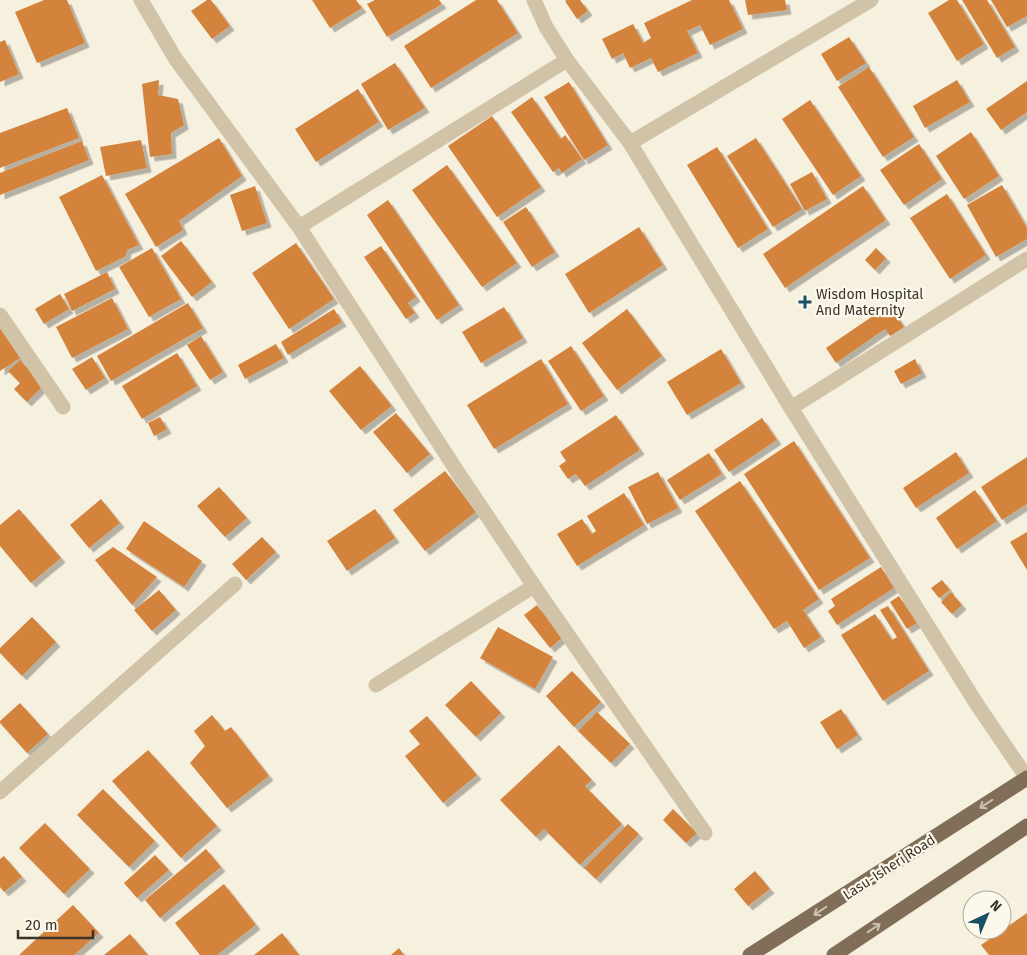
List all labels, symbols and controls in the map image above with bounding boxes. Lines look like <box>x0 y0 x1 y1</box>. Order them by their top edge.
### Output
place label: Wisdom Hospital And Maternity <box>816 286 923 319</box>
marker: Wisdom Hospital And Maternity <box>798 295 812 309</box>
one-way arrow <box>979 799 993 810</box>
street label: Lasu-Isheri Road <box>840 831 939 904</box>
north arrow <box>962 890 1012 940</box>
text: N <box>986 897 1005 915</box>
one-way arrow <box>813 906 827 916</box>
scale bar <box>18 908 92 940</box>
text: 20 m <box>25 916 58 934</box>
one-way arrow <box>867 923 881 933</box>

